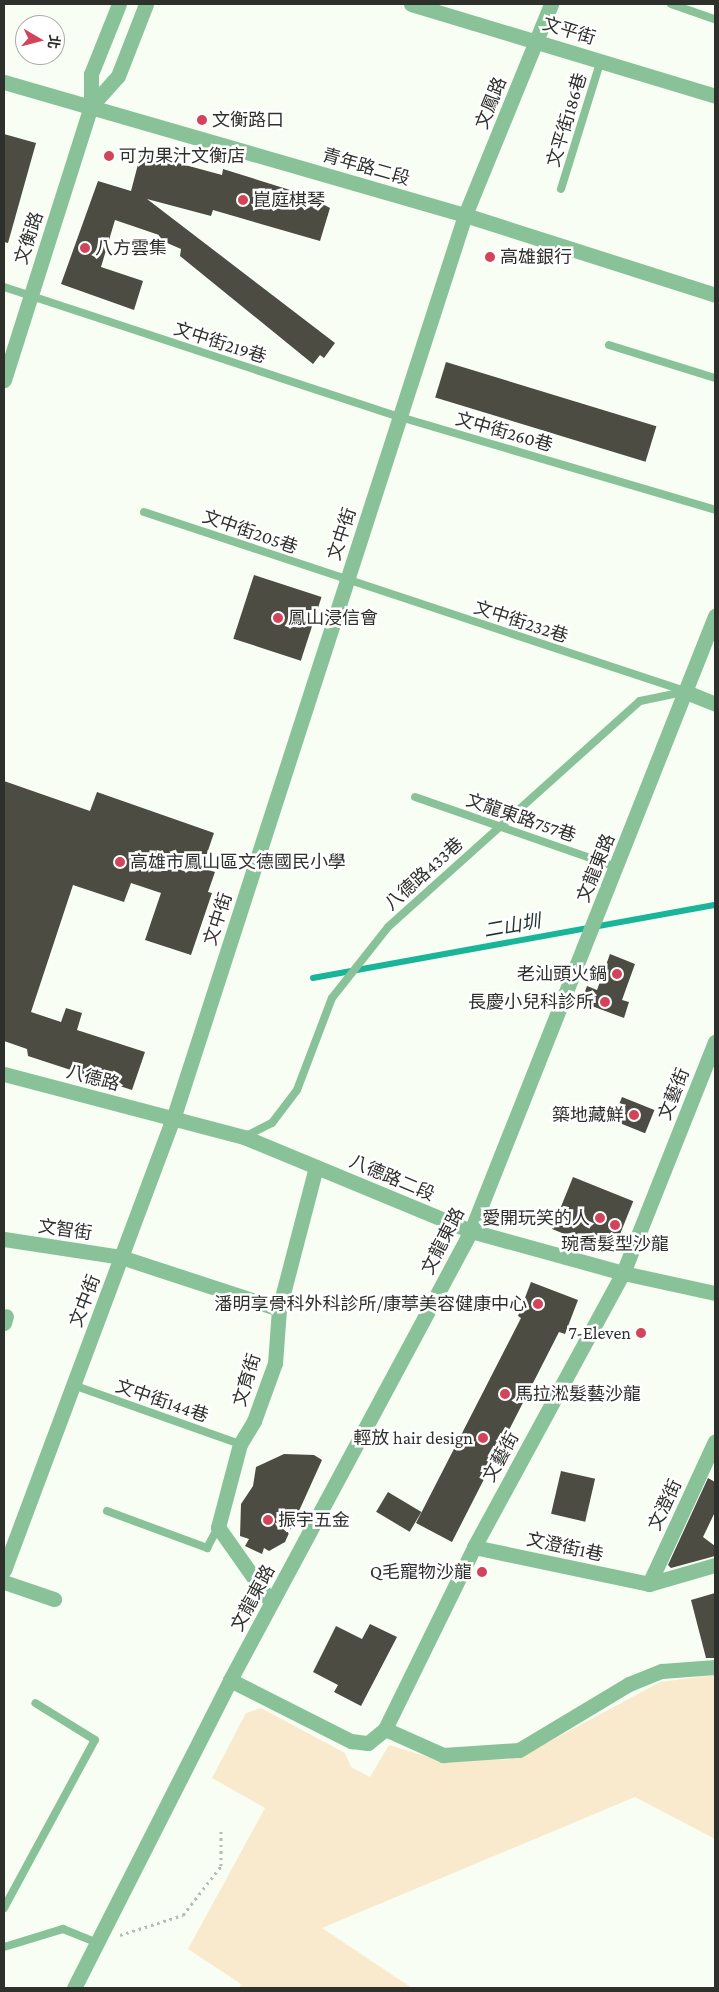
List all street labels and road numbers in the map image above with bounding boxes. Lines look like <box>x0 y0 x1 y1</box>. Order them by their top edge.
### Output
street label: 文平街 <box>540 13 598 49</box>
street label: 文平街186巷 <box>543 71 591 169</box>
street label: 文鳳路 <box>471 74 511 132</box>
street label: 青年路二段 <box>320 144 412 190</box>
street label: 文衡路 <box>10 209 48 267</box>
street label: 文中街219巷 <box>171 318 269 368</box>
street label: 文中街260巷 <box>453 408 555 456</box>
street label: 文中街 <box>323 505 361 563</box>
street label: 文中街205巷 <box>200 506 300 558</box>
street label: 文中街232巷 <box>471 597 571 647</box>
street label: 文龍東路757巷 <box>463 789 579 847</box>
street label: 文龍東路 <box>573 831 619 905</box>
street label: 八德路433巷 <box>380 833 468 915</box>
street label: 文中街 <box>199 890 237 948</box>
street label: 八德路 <box>64 1061 122 1095</box>
street label: 文藝街 <box>654 1065 694 1123</box>
street label: 八德路二段 <box>346 1150 438 1206</box>
street label: 文龍東路 <box>417 1204 469 1278</box>
street label: 文智街 <box>37 1216 93 1244</box>
street label: 文中街 <box>65 1272 105 1330</box>
street label: 文育街 <box>229 1351 265 1409</box>
street label: 文中街144巷 <box>113 1375 211 1427</box>
street label: 文藝街 <box>478 1428 524 1486</box>
street label: 文澄街 <box>644 1476 686 1534</box>
street label: 文澄街1巷 <box>525 1528 605 1566</box>
street label: 文龍東路 <box>227 1561 279 1635</box>

